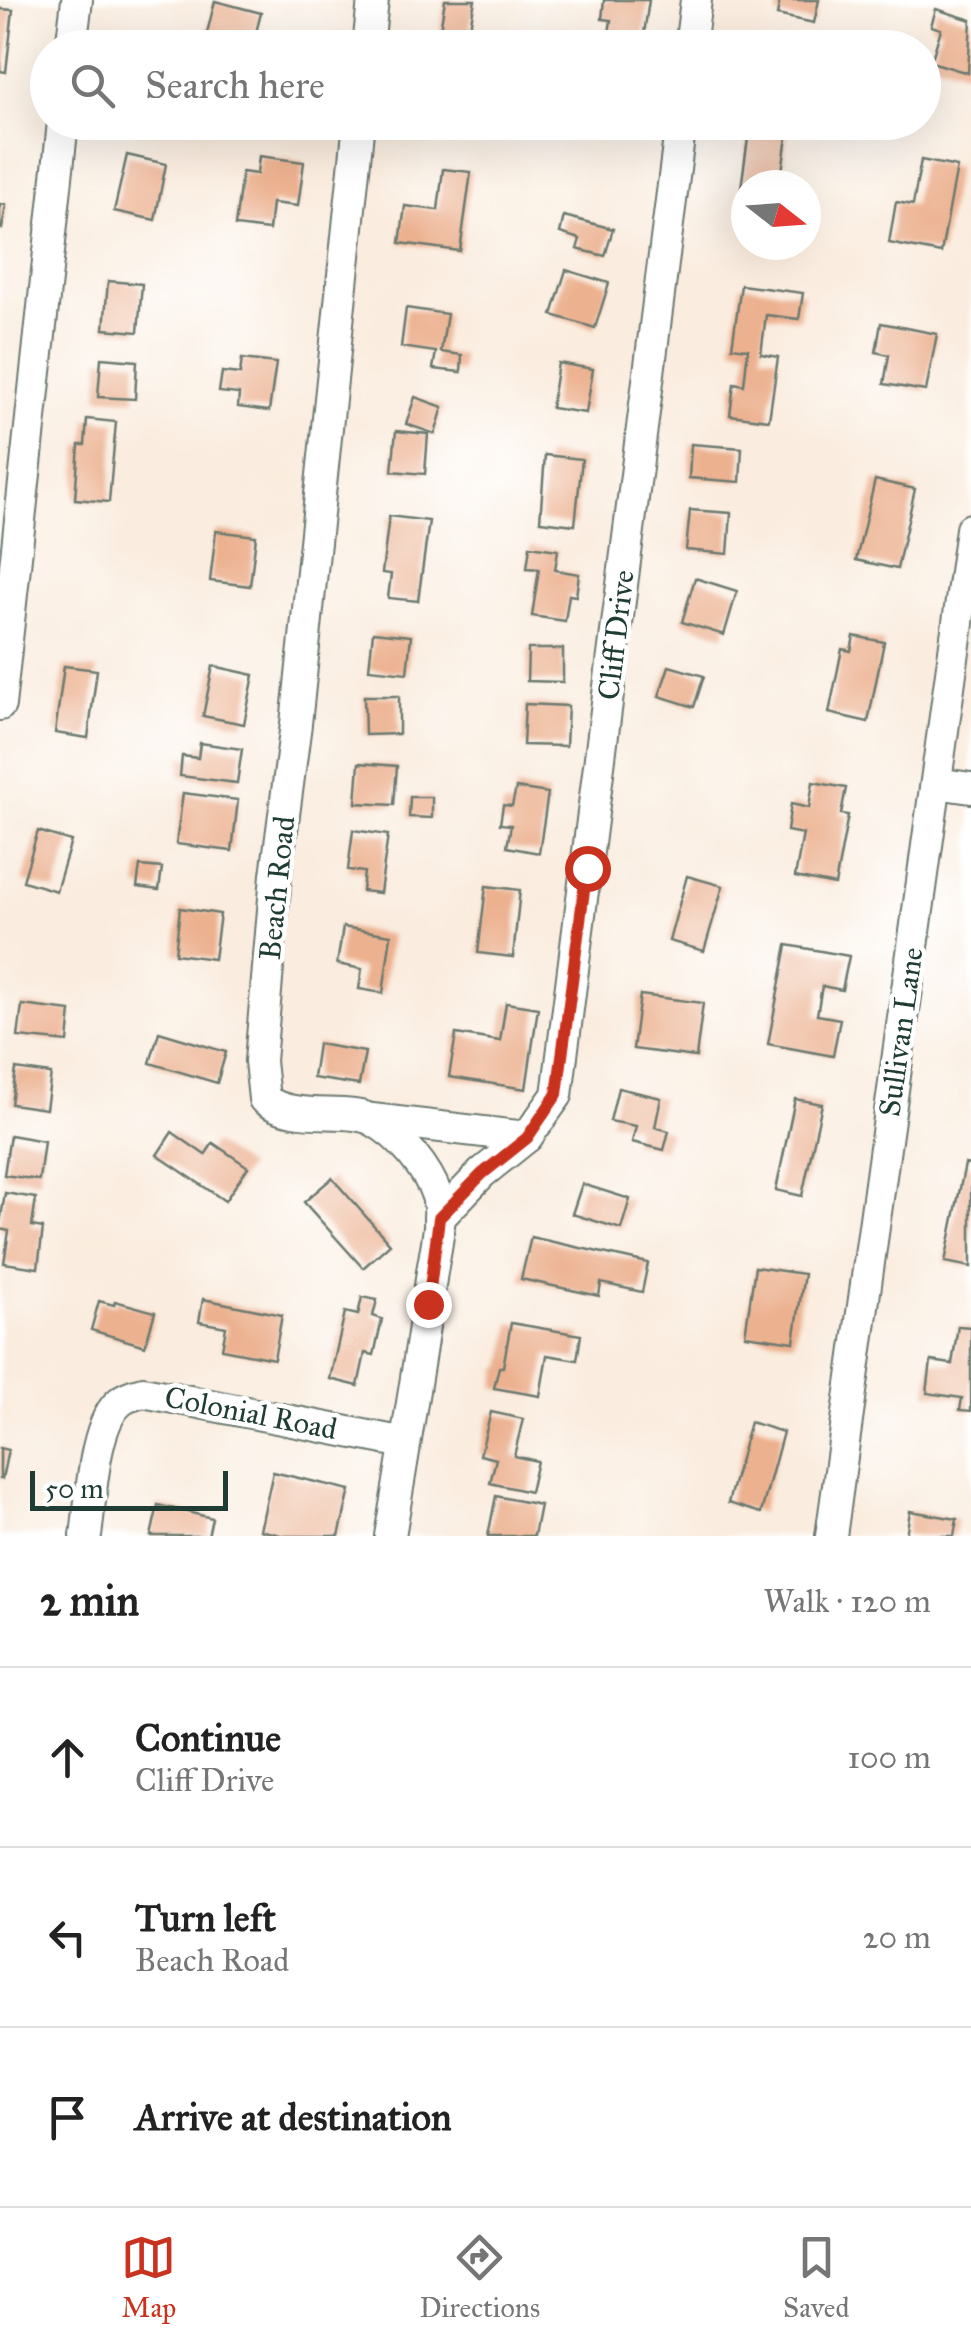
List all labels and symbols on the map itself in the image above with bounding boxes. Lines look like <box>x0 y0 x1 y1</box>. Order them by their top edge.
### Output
north arrow <box>731 170 821 260</box>
street label: Cliff Drive <box>590 568 642 702</box>
street label: Beach Road <box>252 814 302 962</box>
route start <box>565 846 611 892</box>
street label: Sullivan Lane <box>871 945 931 1119</box>
route end <box>406 1282 452 1328</box>
street label: Colonial Road <box>162 1379 340 1447</box>
scale bar <box>30 1466 228 1510</box>

